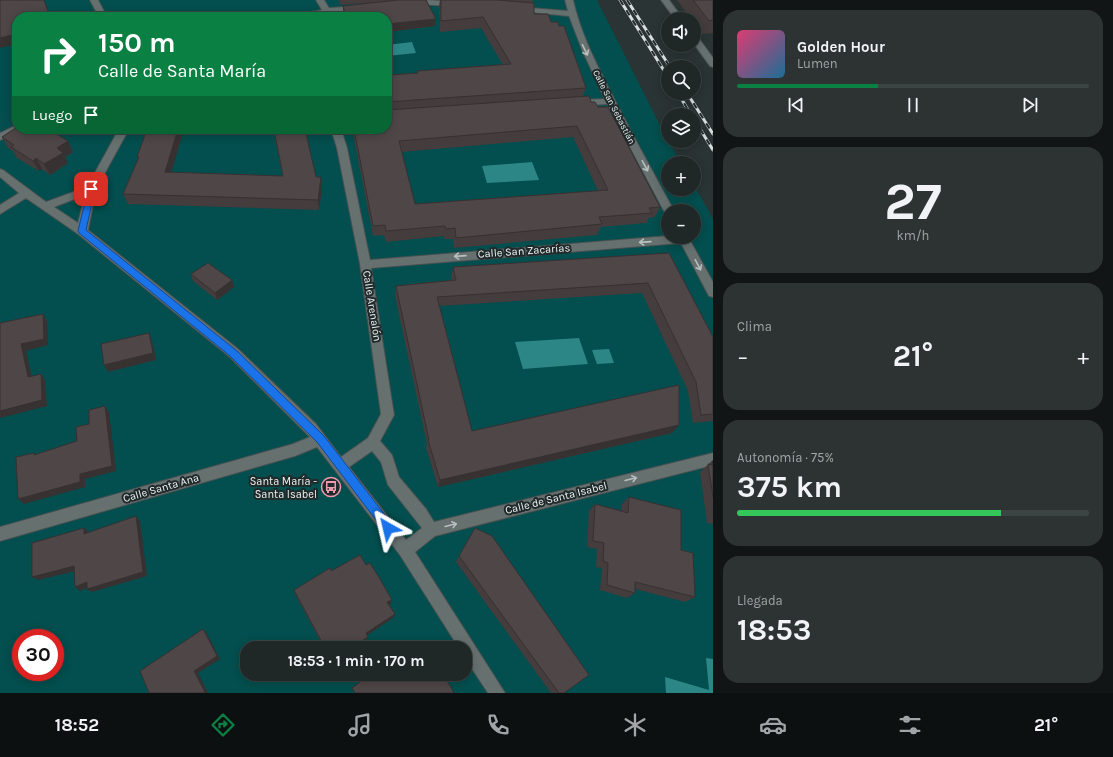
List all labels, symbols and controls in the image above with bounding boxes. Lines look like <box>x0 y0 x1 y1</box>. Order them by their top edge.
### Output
map controls <box>661 12 701 244</box>
button: sound <box>661 12 701 52</box>
text: 150 m <box>98 26 176 59</box>
icon: right <box>32 28 84 80</box>
text: Golden Hour <box>797 38 885 56</box>
one-way arrow <box>582 44 589 56</box>
text: Lumen <box>797 56 838 71</box>
text: Calle de Santa María <box>98 60 266 82</box>
button: search <box>661 60 701 100</box>
street label: Calle San Sebastián <box>591 68 637 146</box>
icon: previous <box>785 94 807 116</box>
icon: pause <box>902 94 924 116</box>
icon: next <box>1019 94 1041 116</box>
icon: arrive <box>80 104 102 126</box>
text: Luego <box>32 106 72 124</box>
button: layers <box>661 108 701 148</box>
button: + <box>661 156 701 196</box>
one-way arrow <box>641 160 649 172</box>
text: 27 <box>884 171 942 232</box>
pin <box>74 172 108 206</box>
icon: arrive <box>80 178 102 200</box>
button: − <box>661 204 701 244</box>
text: km/h <box>897 228 929 243</box>
one-way arrow <box>639 239 652 246</box>
street label: Calle San Zacarías <box>477 241 571 261</box>
one-way arrow <box>454 253 467 260</box>
one-way arrow <box>695 259 702 271</box>
street label: Calle Arenalón <box>360 270 384 342</box>
text: Clima <box>737 319 772 334</box>
text: 21° <box>893 338 933 374</box>
text: − <box>737 344 749 370</box>
text: + <box>1077 344 1089 370</box>
text: Autonomía · 75% <box>737 450 834 465</box>
text: 375 km <box>737 469 842 505</box>
street label: Calle Santa Ana <box>122 471 200 505</box>
place label: Santa María - Santa Isabel <box>250 475 317 501</box>
one-way arrow <box>624 475 637 483</box>
bus stop icon: Santa María - Santa Isabel <box>320 476 342 498</box>
street label: Calle de Santa Isabel <box>504 479 608 517</box>
position arrow <box>367 507 409 549</box>
one-way arrow <box>444 520 457 528</box>
text: Llegada <box>737 593 783 608</box>
text: 18:53 <box>737 612 811 648</box>
speed limit sign: 30 <box>12 629 64 681</box>
text: 18:53 · 1 min · 170 m <box>288 652 424 670</box>
icon: directions <box>209 711 237 739</box>
icon: music <box>346 711 374 739</box>
icon: phone <box>484 711 512 739</box>
icon: climate <box>621 711 649 739</box>
icon: car <box>759 711 787 739</box>
icon: filters <box>896 711 924 739</box>
text: 18:52 <box>55 714 99 736</box>
text: 21° <box>1034 714 1058 736</box>

